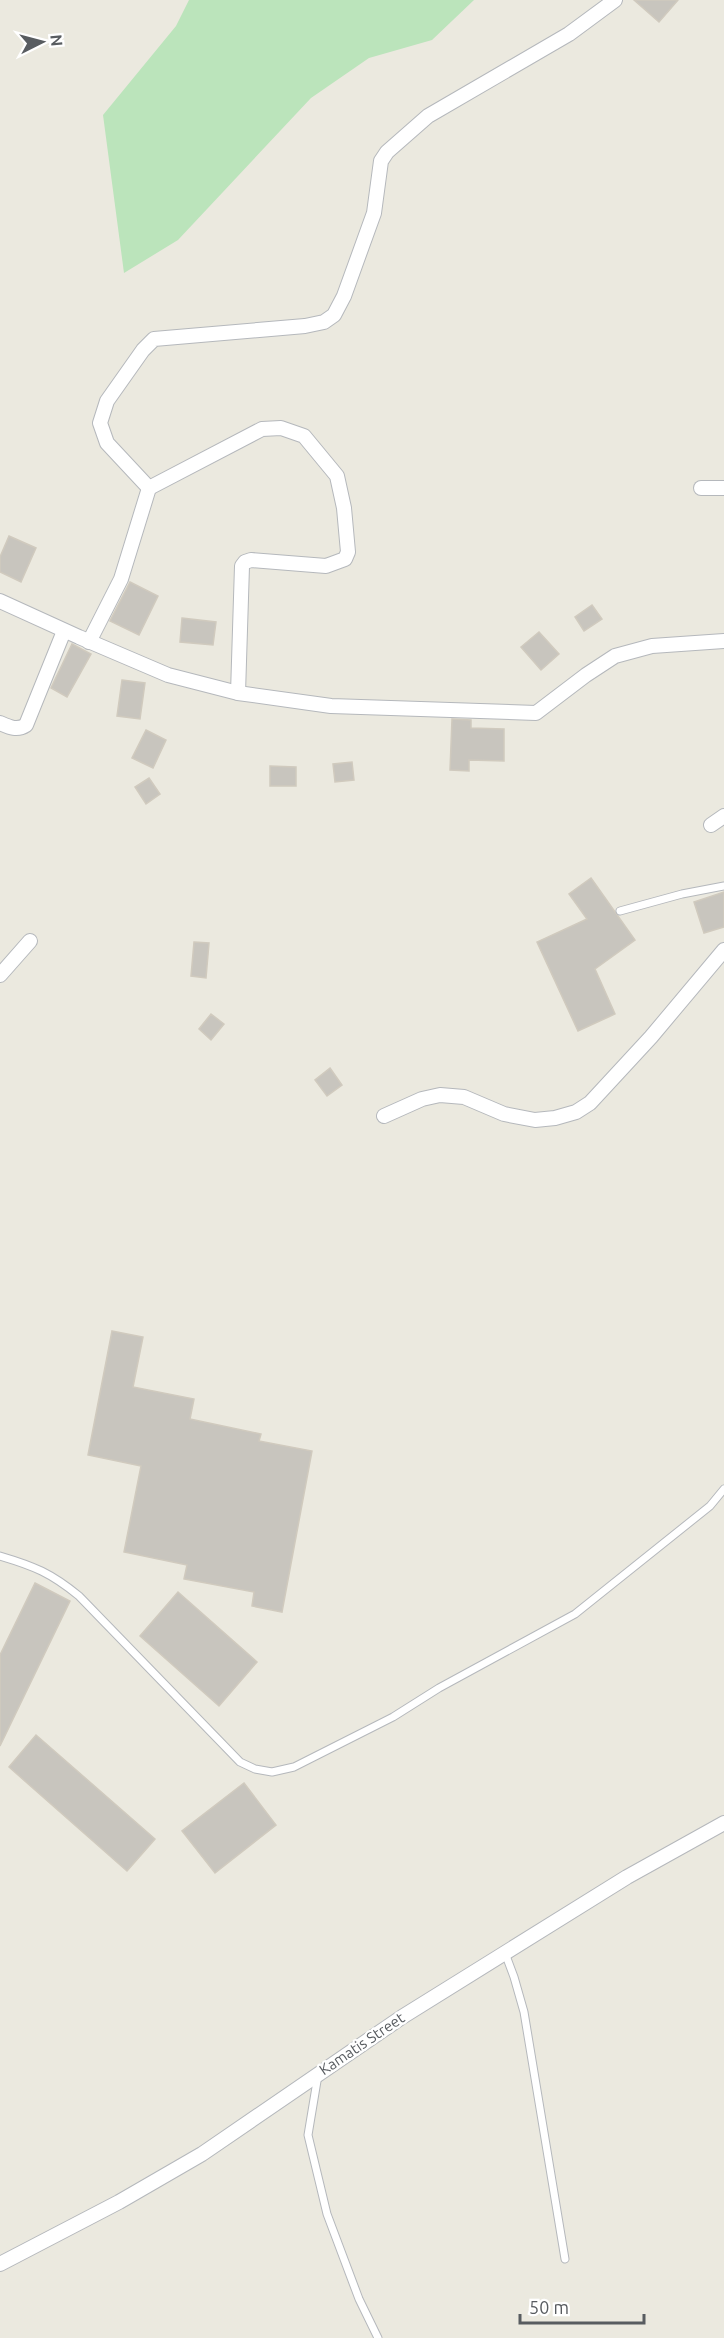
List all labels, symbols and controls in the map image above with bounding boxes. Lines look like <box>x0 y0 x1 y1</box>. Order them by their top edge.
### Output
north arrow <box>12 12 72 72</box>
text: N <box>47 34 66 47</box>
street label: Kamatis Street <box>316 2009 408 2078</box>
scale bar <box>520 2287 644 2325</box>
text: 50 m <box>529 2297 569 2317</box>

